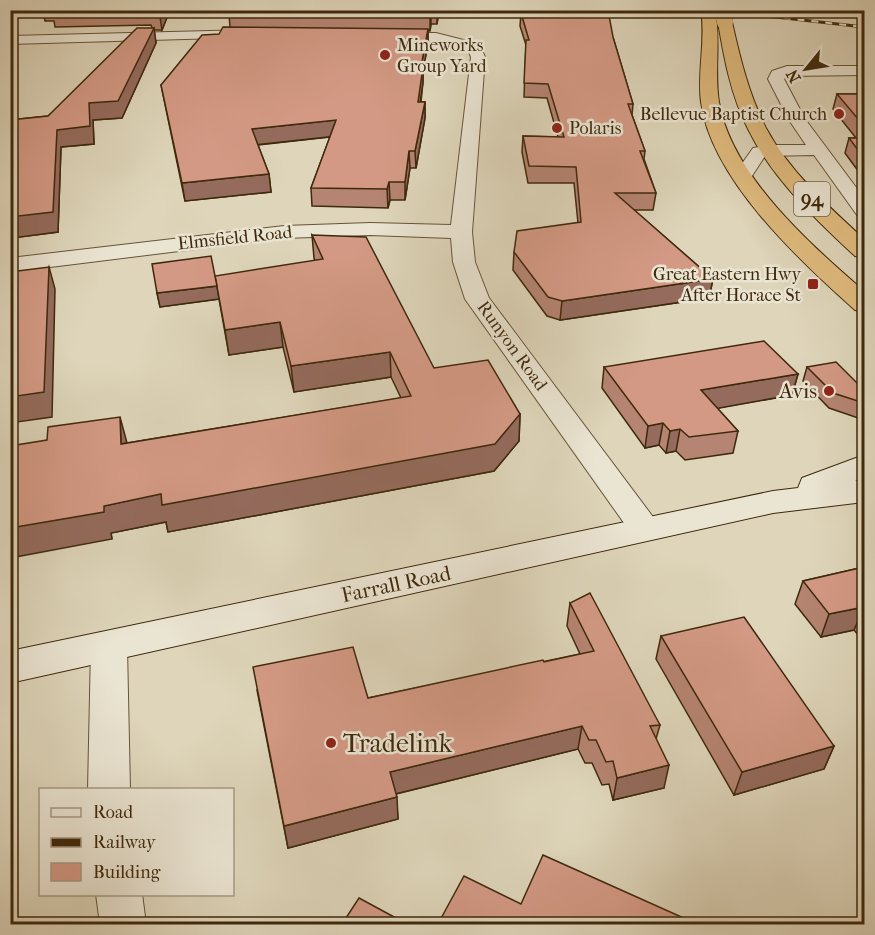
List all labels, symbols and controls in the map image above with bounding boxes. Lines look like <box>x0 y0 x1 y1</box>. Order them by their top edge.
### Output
place label: Mineworks Group Yard <box>397 35 487 77</box>
north arrow <box>776 39 836 99</box>
marker: Mineworks Group Yard <box>378 48 392 62</box>
text: N <box>782 65 805 86</box>
place label: Bellevue Baptist Church <box>640 104 827 125</box>
marker: Bellevue Baptist Church <box>832 107 846 121</box>
place label: Polaris <box>569 118 622 139</box>
marker: Polaris <box>550 121 564 135</box>
road number: 94 <box>794 182 830 216</box>
street label: Elmsfield Road <box>177 222 293 254</box>
place label: Great Eastern Hwy After Horace St <box>653 264 802 306</box>
marker: Great Eastern Hwy After Horace St <box>806 277 820 291</box>
street label: Runyon Road <box>473 297 552 395</box>
place label: Avis <box>778 379 817 403</box>
marker: Avis <box>822 384 836 398</box>
street label: Farrall Road <box>339 561 453 607</box>
place label: Tradelink <box>343 728 453 759</box>
marker: Tradelink <box>324 736 338 750</box>
legend <box>39 788 234 896</box>
text: Road <box>93 802 133 823</box>
text: Railway <box>93 832 157 853</box>
text: Building <box>93 862 161 883</box>

